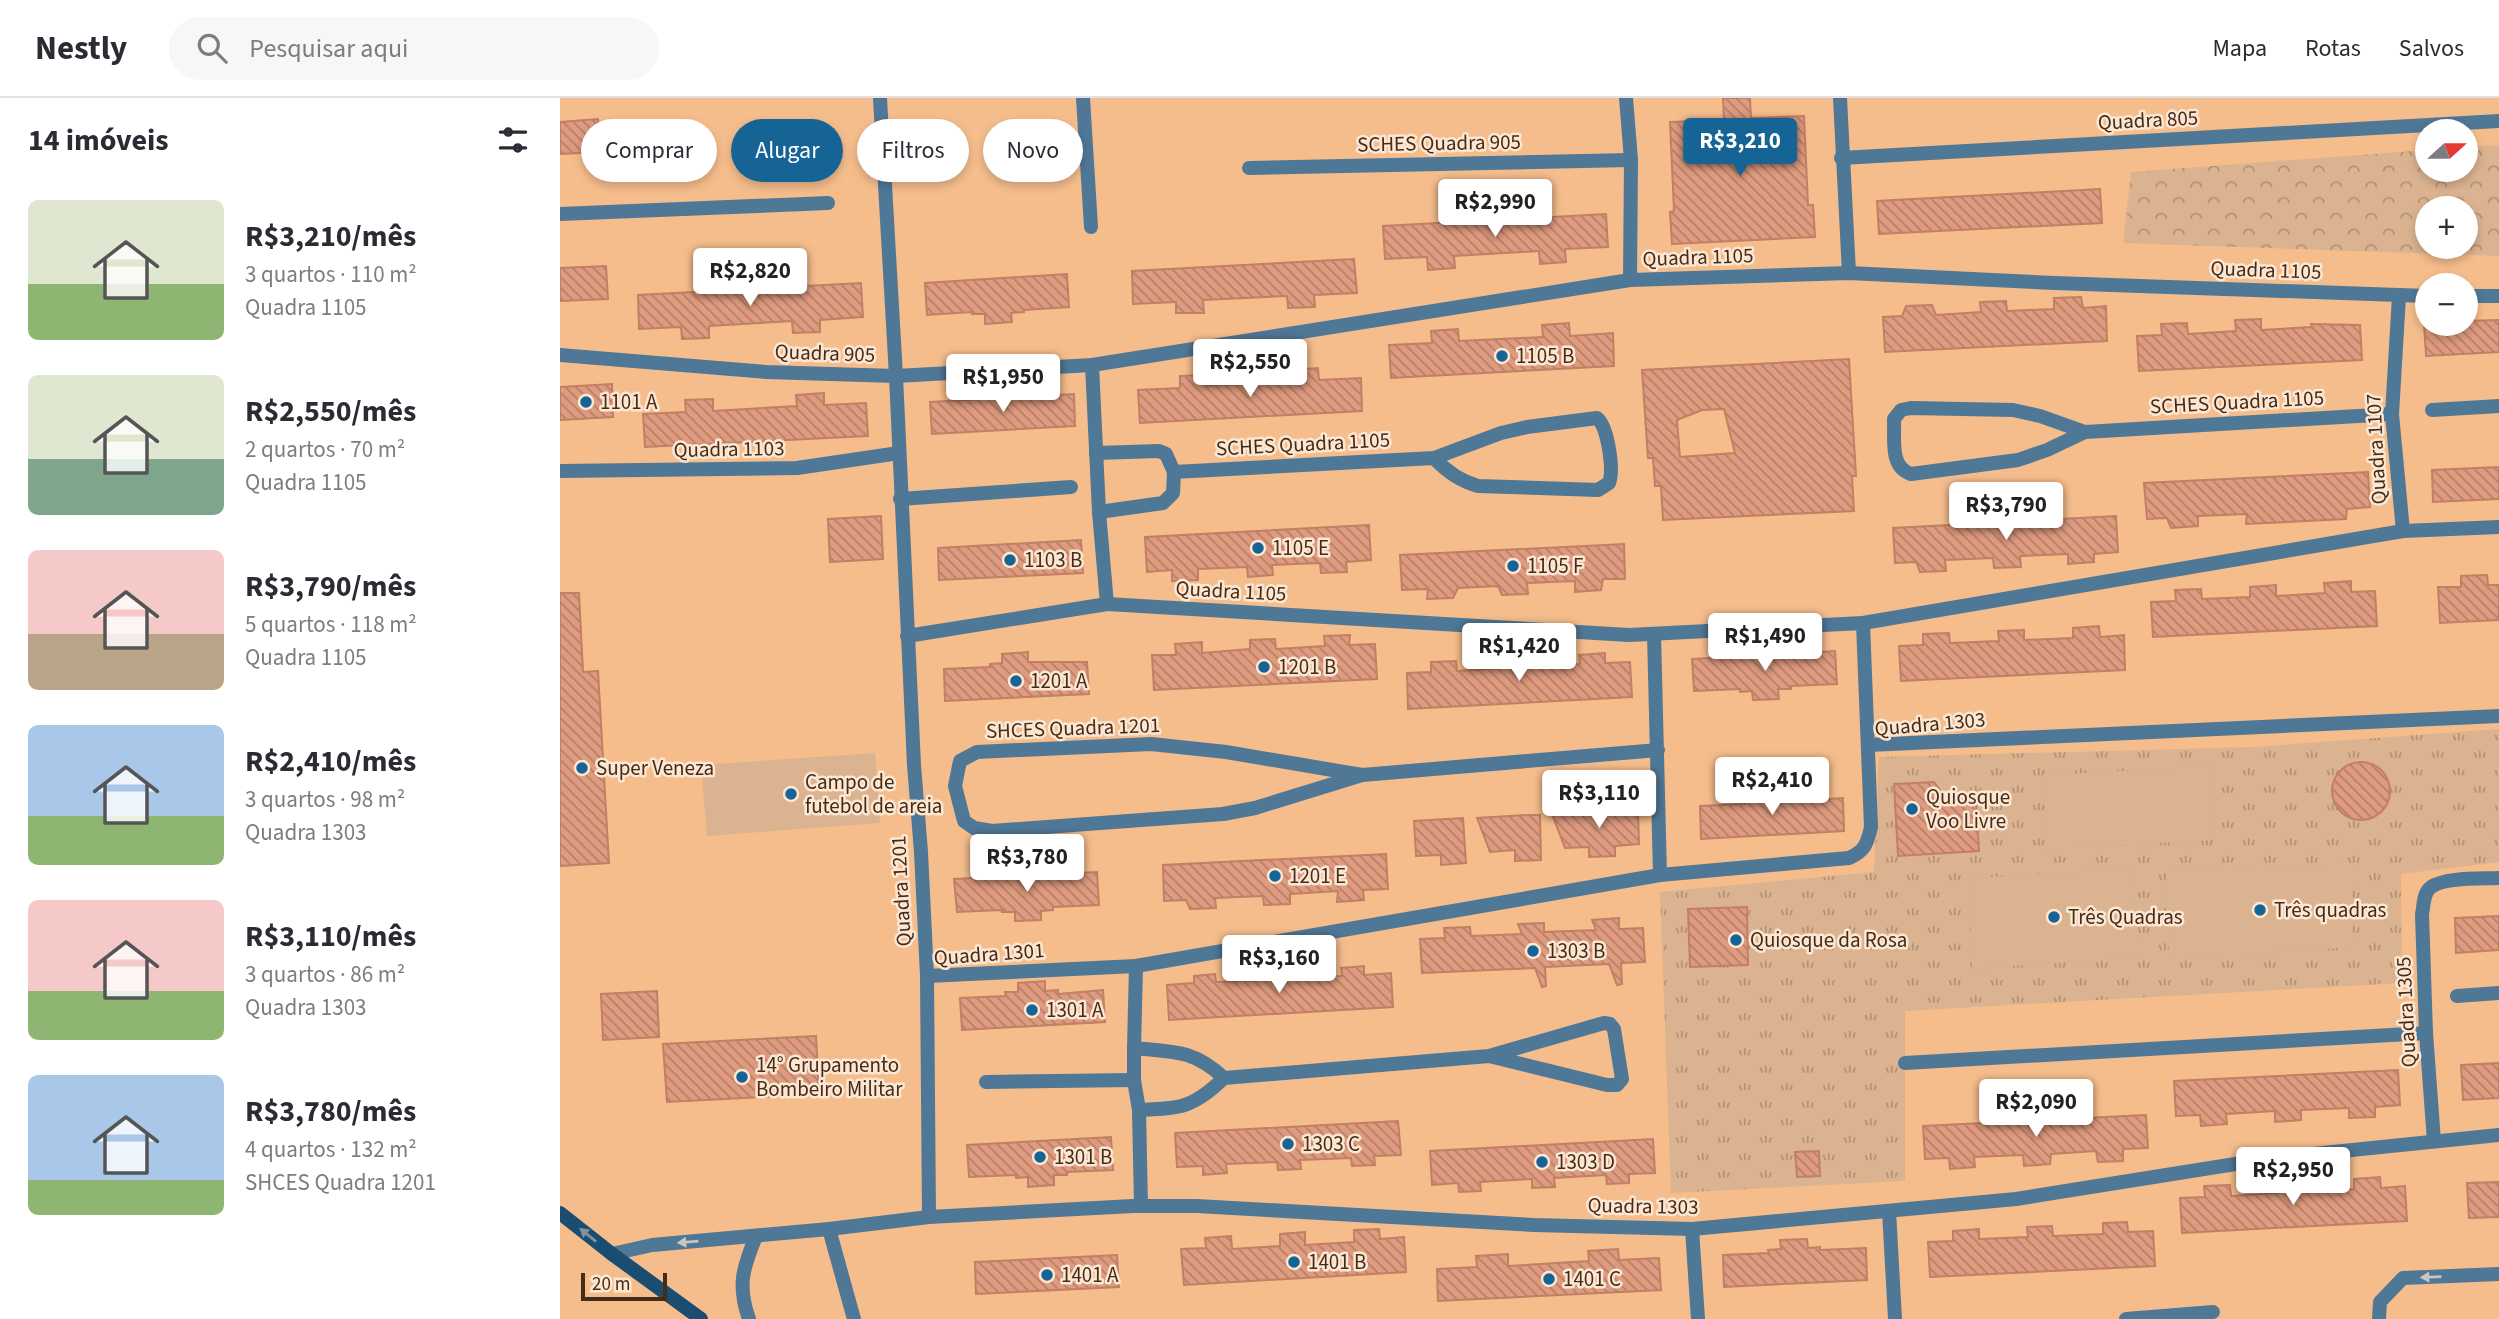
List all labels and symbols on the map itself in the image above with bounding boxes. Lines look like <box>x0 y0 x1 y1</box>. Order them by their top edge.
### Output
street label: Quadra 805 <box>2097 102 2199 138</box>
pin: R$3,210 <box>1675 118 1805 178</box>
north arrow <box>2415 119 2478 182</box>
street label: SCHES Quadra 905 <box>1357 127 1521 159</box>
pin: R$2,990 <box>1430 180 1560 239</box>
street label: Quadra 1105 <box>1642 240 1754 274</box>
pin: R$2,820 <box>685 248 815 308</box>
street label: Quadra 1105 <box>2210 253 2322 287</box>
street label: Quadra 905 <box>774 336 876 370</box>
pin: R$2,550 <box>1185 340 1315 399</box>
place label: 1105 B <box>1516 341 1574 371</box>
marker: 1105 B <box>1494 348 1510 364</box>
pin: R$1,950 <box>938 354 1068 414</box>
street label: SCHES Quadra 1105 <box>2149 382 2325 422</box>
place label: 1101 A <box>600 387 658 417</box>
street label: Quadra 1107 <box>2358 393 2394 505</box>
marker: 1101 A <box>578 394 594 410</box>
street label: SCHES Quadra 1105 <box>1215 424 1391 464</box>
street label: Quadra 1103 <box>673 433 785 465</box>
pin: R$3,790 <box>1941 482 2071 542</box>
place label: 1105 E <box>1272 533 1329 563</box>
marker: 1105 E <box>1250 540 1266 556</box>
place label: 1103 B <box>1024 545 1082 575</box>
place label: 1105 F <box>1527 551 1583 581</box>
marker: 1103 B <box>1002 552 1018 568</box>
marker: 1105 F <box>1505 558 1521 574</box>
street label: Quadra 1105 <box>1175 573 1287 609</box>
pin: R$1,490 <box>1700 614 1830 673</box>
pin: R$1,420 <box>1454 624 1584 683</box>
place label: 1201 B <box>1278 652 1336 682</box>
marker: 1201 B <box>1256 659 1272 675</box>
place label: 1201 A <box>1030 666 1088 696</box>
marker: 1201 A <box>1008 673 1024 689</box>
street label: Quadra 1303 <box>1873 704 1987 744</box>
street label: SHCES Quadra 1201 <box>985 710 1161 746</box>
place label: Super Veneza <box>596 753 714 783</box>
pin: R$2,410 <box>1707 758 1837 817</box>
marker: Super Veneza <box>574 760 590 776</box>
place label: Campo de futebol de areia <box>805 767 942 821</box>
pin: R$3,110 <box>1534 770 1664 830</box>
place label: Quiosque Voo Livre <box>1926 782 2010 836</box>
marker: Campo de futebol de areia <box>783 786 799 802</box>
marker: Quiosque Voo Livre <box>1904 801 1920 817</box>
pin: R$3,780 <box>962 834 1092 894</box>
street label: Quadra 1201 <box>883 835 919 947</box>
place label: 1201 E <box>1289 861 1346 891</box>
marker: 1201 E <box>1267 868 1283 884</box>
place label: Três quadras <box>2274 895 2386 925</box>
place label: Três Quadras <box>2068 902 2183 932</box>
marker: Três quadras <box>2252 902 2268 918</box>
marker: Três Quadras <box>2046 909 2062 925</box>
place label: Quiosque da Rosa <box>1750 925 1907 955</box>
marker: Quiosque da Rosa <box>1728 932 1744 948</box>
street label: Quadra 1301 <box>933 935 1045 973</box>
pin: R$3,160 <box>1214 936 1344 995</box>
place label: 1303 B <box>1547 936 1605 966</box>
marker: 1303 B <box>1525 943 1541 959</box>
street label: Quadra 1305 <box>2388 956 2424 1068</box>
place label: 1301 A <box>1046 995 1104 1025</box>
marker: 1301 A <box>1024 1002 1040 1018</box>
place label: 14° Grupamento Bombeiro Militar <box>756 1050 903 1104</box>
marker: 14° Grupamento Bombeiro Militar <box>734 1069 750 1085</box>
pin: R$2,090 <box>1971 1080 2101 1139</box>
place label: 1303 C <box>1302 1129 1360 1159</box>
marker: 1303 C <box>1280 1136 1296 1152</box>
place label: 1301 B <box>1054 1142 1112 1172</box>
place label: 1303 D <box>1556 1147 1615 1177</box>
pin: R$2,950 <box>2228 1148 2358 1207</box>
marker: 1301 B <box>1032 1149 1048 1165</box>
marker: 1303 D <box>1534 1154 1550 1170</box>
street label: Quadra 1303 <box>1587 1190 1699 1222</box>
one-way arrow <box>579 1227 597 1242</box>
one-way arrow <box>677 1237 699 1248</box>
place label: 1401 B <box>1308 1247 1366 1277</box>
marker: 1401 B <box>1286 1254 1302 1270</box>
place label: 1401 A <box>1061 1260 1119 1290</box>
place label: 1401 C <box>1563 1264 1621 1294</box>
marker: 1401 A <box>1039 1267 1055 1283</box>
scale bar <box>581 1270 667 1302</box>
marker: 1401 C <box>1541 1271 1557 1287</box>
one-way arrow <box>2420 1271 2442 1282</box>

